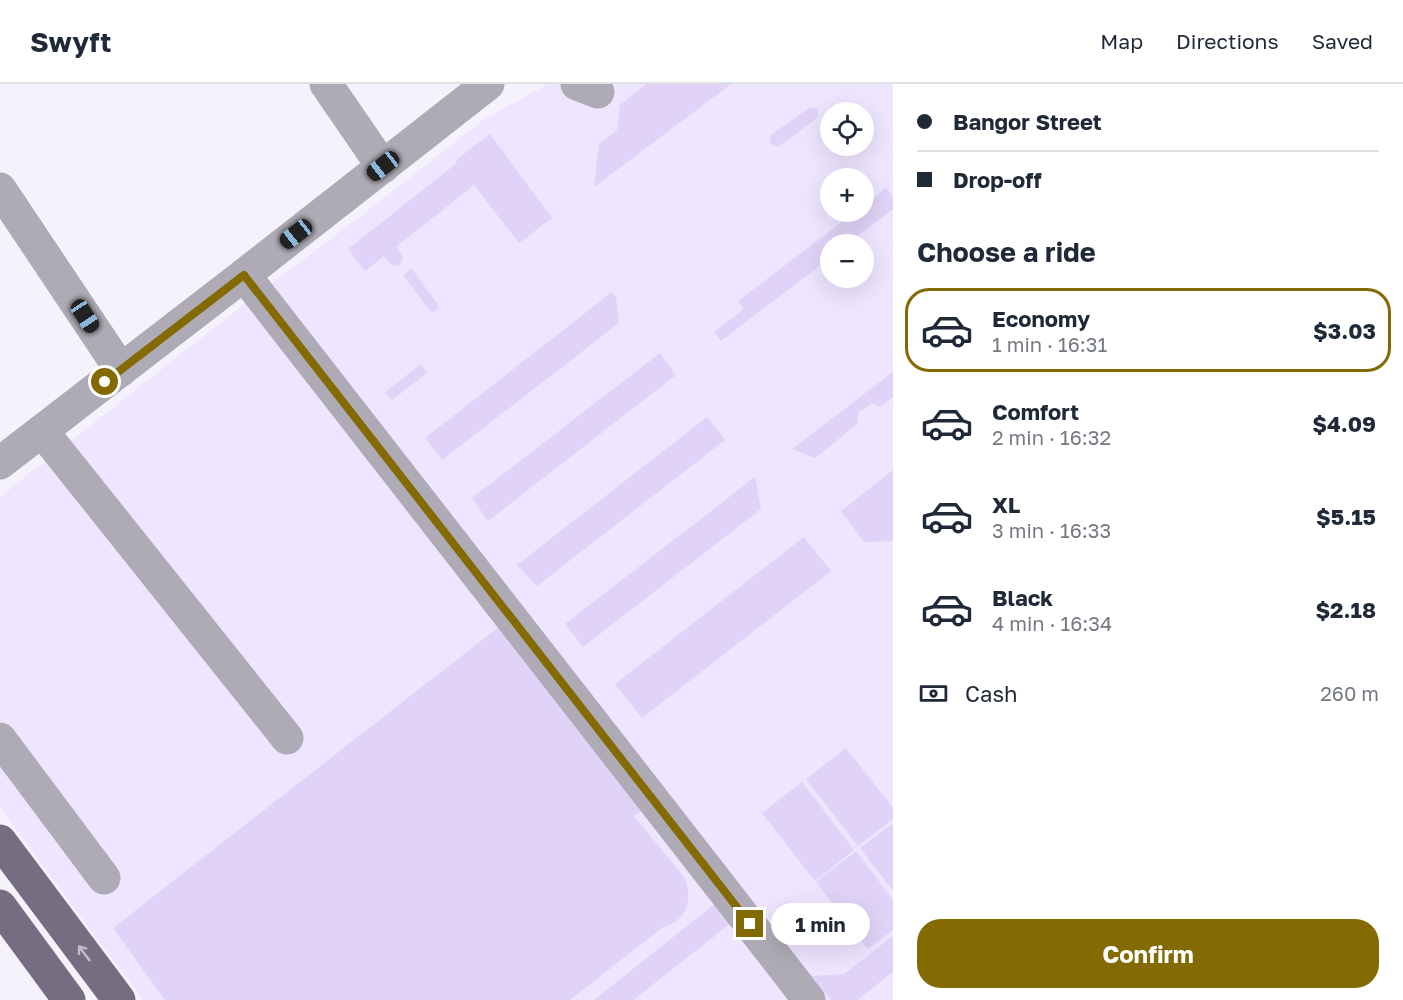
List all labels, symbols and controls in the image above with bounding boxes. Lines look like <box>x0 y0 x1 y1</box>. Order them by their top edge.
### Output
text: Swyft <box>30 25 111 58</box>
text: Map <box>1100 28 1143 54</box>
text: Directions <box>1176 28 1279 54</box>
text: Saved <box>1312 28 1373 54</box>
map controls <box>820 102 874 288</box>
button: locate <box>820 102 874 156</box>
text: Bangor Street <box>953 108 1102 135</box>
car <box>363 148 403 184</box>
text: Drop-off <box>953 166 1042 193</box>
button: + <box>820 168 874 222</box>
car <box>276 216 316 252</box>
button: − <box>820 234 874 288</box>
text: Choose a ride <box>917 236 1096 268</box>
car <box>68 296 102 336</box>
icon: car <box>920 303 974 357</box>
text: Economy <box>992 305 1090 332</box>
text: $3.03 <box>1313 317 1376 344</box>
text: 1 min · 16:31 <box>992 332 1107 356</box>
route start <box>91 368 118 395</box>
icon: car <box>920 396 974 450</box>
text: Comfort <box>992 398 1079 425</box>
text: $4.09 <box>1312 410 1376 437</box>
text: 2 min · 16:32 <box>992 425 1111 449</box>
icon: car <box>920 489 974 543</box>
text: XL <box>992 491 1020 518</box>
text: $5.15 <box>1316 503 1376 530</box>
text: 3 min · 16:33 <box>992 518 1111 542</box>
icon: car <box>920 582 974 636</box>
text: Black <box>992 584 1053 611</box>
text: $2.18 <box>1315 596 1376 623</box>
text: 4 min · 16:34 <box>992 611 1112 635</box>
icon: cash <box>917 677 950 710</box>
text: Cash <box>965 680 1018 707</box>
text: 260 m <box>1320 681 1379 705</box>
callout: 1 min <box>771 903 870 945</box>
route end <box>736 910 763 937</box>
text: 1 min <box>795 912 846 936</box>
button: Confirm <box>917 919 1379 988</box>
one-way arrow <box>77 946 90 962</box>

